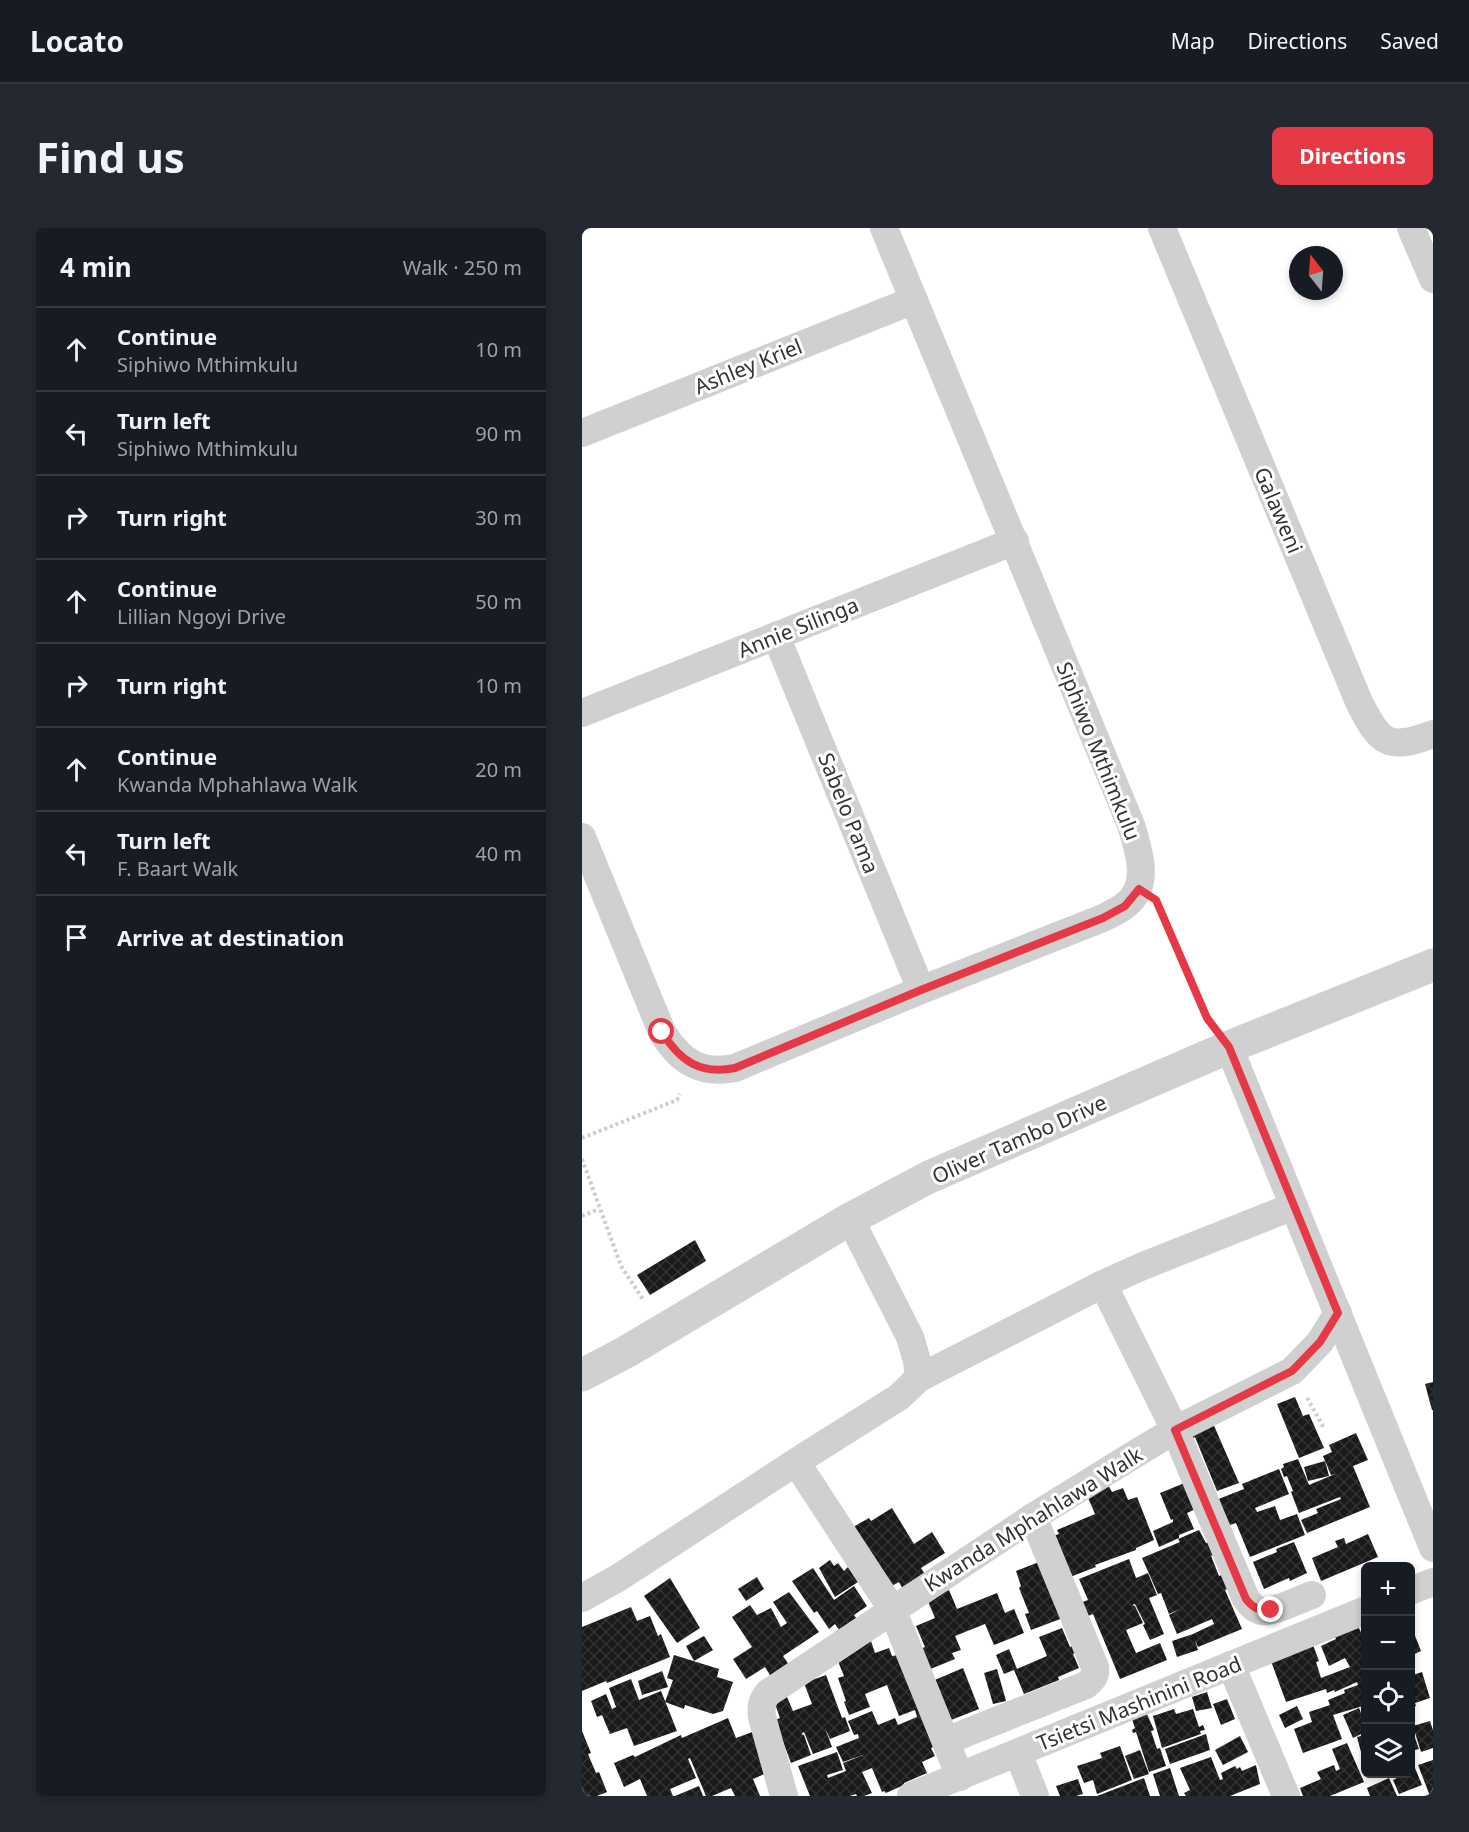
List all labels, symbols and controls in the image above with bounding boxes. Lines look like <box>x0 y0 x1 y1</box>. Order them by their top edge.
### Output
text: Locato <box>30 22 124 60</box>
text: Map <box>1171 27 1215 55</box>
text: Directions <box>1248 27 1347 55</box>
text: Saved <box>1380 27 1439 55</box>
button: Directions <box>1272 127 1433 185</box>
text: Find us <box>36 128 185 185</box>
north arrow <box>1289 246 1343 300</box>
text: 4 min <box>60 249 132 285</box>
text: Walk · 250 m <box>403 254 522 281</box>
text: Continue <box>117 321 217 351</box>
street label: Ashley Kriel <box>690 332 806 400</box>
icon: ahead <box>60 333 93 366</box>
text: 10 m <box>475 336 522 363</box>
text: Siphiwo Mthimkulu <box>117 351 298 378</box>
text: Turn left <box>117 405 211 435</box>
icon: left <box>60 417 93 450</box>
text: 90 m <box>475 420 522 447</box>
text: Siphiwo Mthimkulu <box>117 435 298 462</box>
street label: Galaweni <box>1248 463 1310 557</box>
icon: right <box>60 501 93 534</box>
text: Turn right <box>117 502 227 532</box>
text: 30 m <box>475 504 522 531</box>
text: Continue <box>117 573 217 603</box>
icon: ahead <box>60 585 93 618</box>
text: 50 m <box>475 588 522 615</box>
street label: Annie Silinga <box>734 590 862 664</box>
text: Lillian Ngoyi Drive <box>117 603 286 630</box>
street label: Siphiwo Mthimkulu <box>1050 658 1148 844</box>
icon: right <box>60 669 93 702</box>
text: Turn right <box>117 670 227 700</box>
text: 10 m <box>475 672 522 699</box>
text: Continue <box>117 741 217 771</box>
street label: Sabelo Pama <box>812 749 886 877</box>
icon: ahead <box>60 753 93 786</box>
text: 20 m <box>475 756 522 783</box>
text: Kwanda Mphahlawa Walk <box>117 771 358 798</box>
text: Turn left <box>117 825 211 855</box>
icon: left <box>60 837 93 870</box>
text: 40 m <box>475 840 522 867</box>
text: F. Baart Walk <box>117 855 238 882</box>
icon: arrive <box>60 921 93 954</box>
text: Arrive at destination <box>117 922 344 952</box>
route start <box>648 1018 674 1044</box>
street label: Oliver Tambo Drive <box>927 1088 1111 1190</box>
street label: Kwanda Mphahlawa Walk <box>918 1440 1148 1598</box>
map controls <box>1361 1562 1415 1778</box>
button: + <box>1361 1562 1415 1616</box>
route end <box>1257 1596 1283 1622</box>
button: − <box>1361 1616 1415 1670</box>
street label: Tsietsi Mashinini Road <box>1033 1649 1245 1757</box>
button: locate <box>1361 1670 1415 1724</box>
button: layers <box>1361 1724 1415 1778</box>

